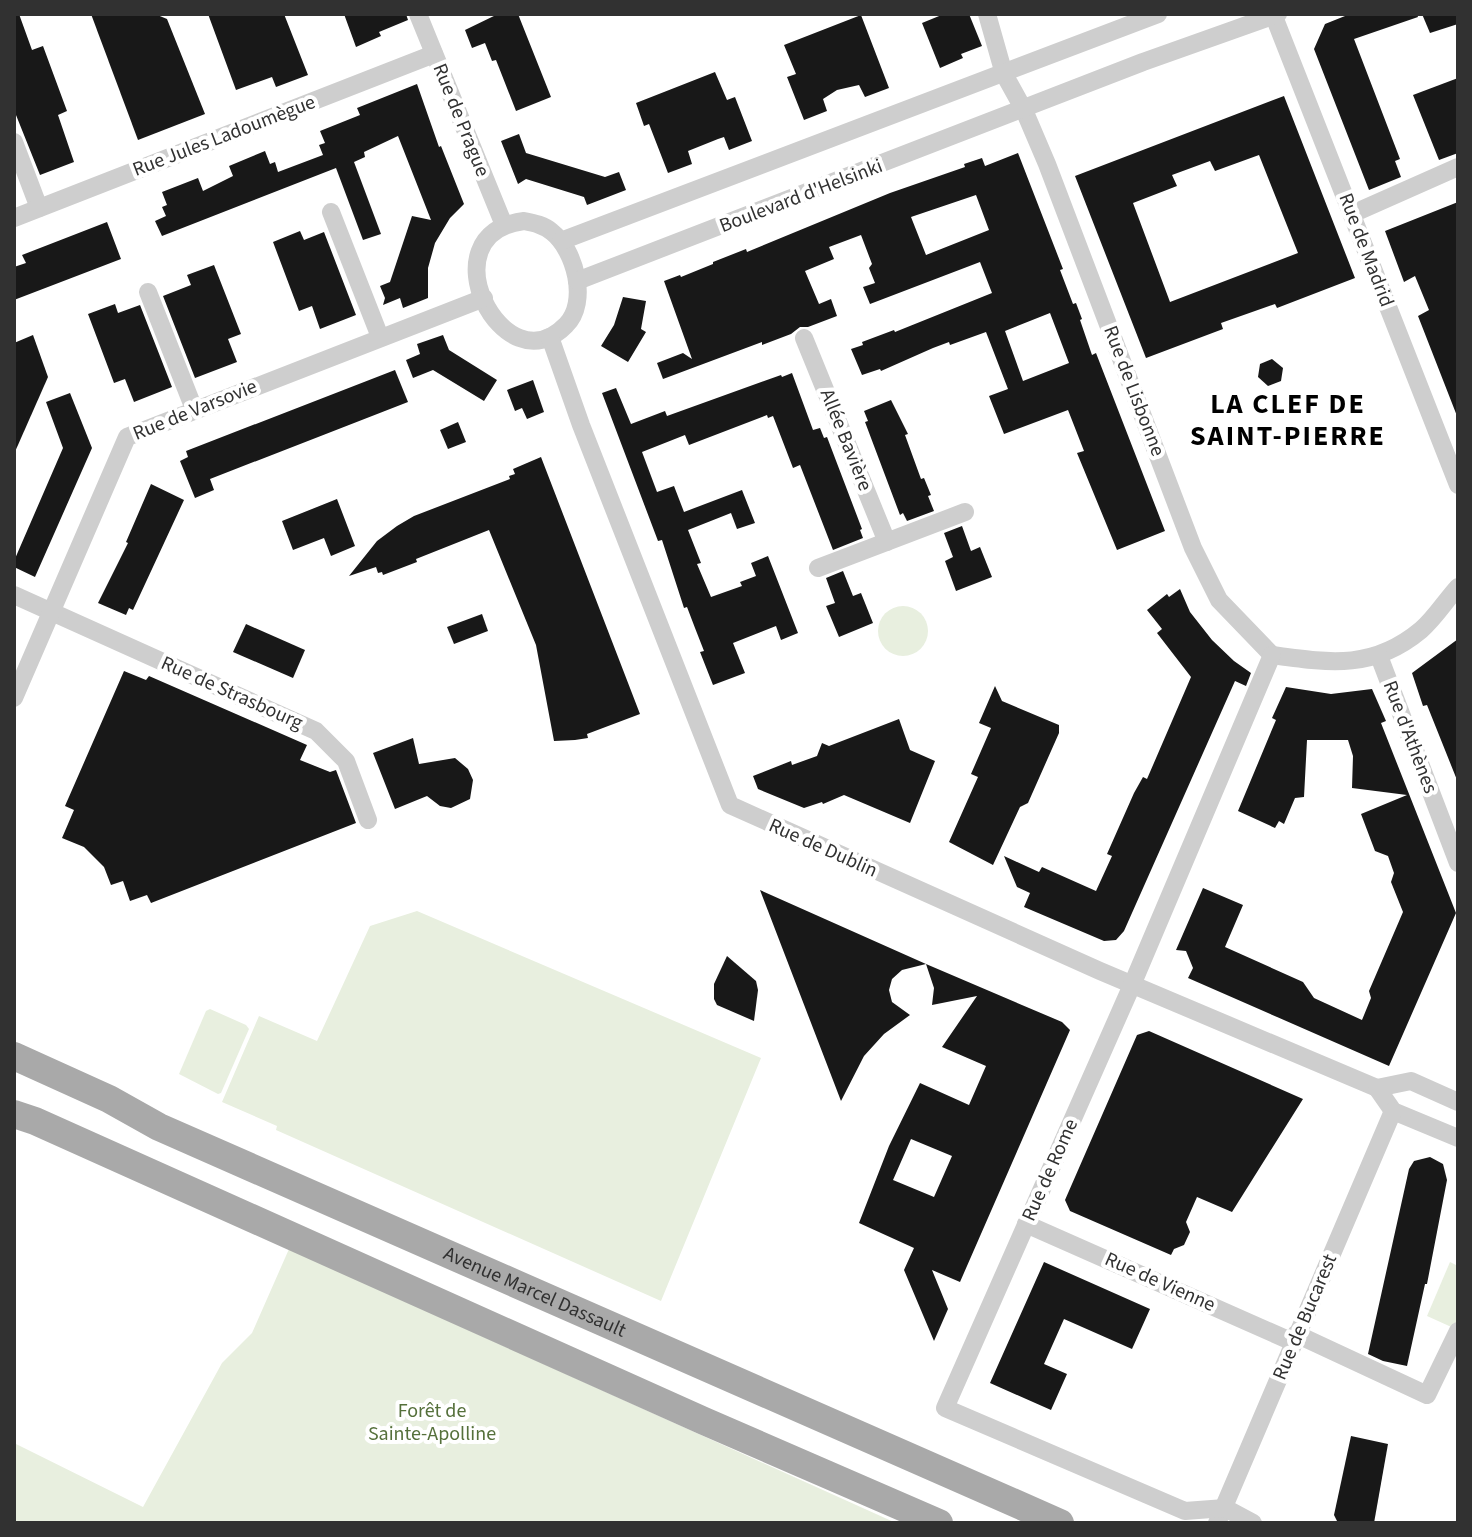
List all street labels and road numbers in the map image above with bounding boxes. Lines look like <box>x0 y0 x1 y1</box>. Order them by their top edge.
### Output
street label: Rue de Prague <box>426 59 496 181</box>
street label: Rue Jules Ladoumègue <box>128 88 320 184</box>
street label: Boulevard d'Helsinki <box>715 152 887 240</box>
street label: Rue de Madrid <box>1331 189 1401 311</box>
street label: Rue de Lisbonne <box>1096 322 1172 460</box>
street label: Rue de Varsovie <box>129 372 261 448</box>
street label: Allée Bavière <box>813 385 879 495</box>
street label: Rue de Strasbourg <box>157 649 307 737</box>
street label: Rue d'Athènes <box>1376 677 1444 797</box>
street label: Rue de Dublin <box>764 812 882 884</box>
street label: Rue de Rome <box>1015 1114 1085 1226</box>
street label: Avenue Marcel Dassault <box>439 1240 631 1345</box>
street label: Rue de Vienne <box>1100 1245 1220 1319</box>
street label: Rue de Bucarest <box>1266 1250 1344 1384</box>

